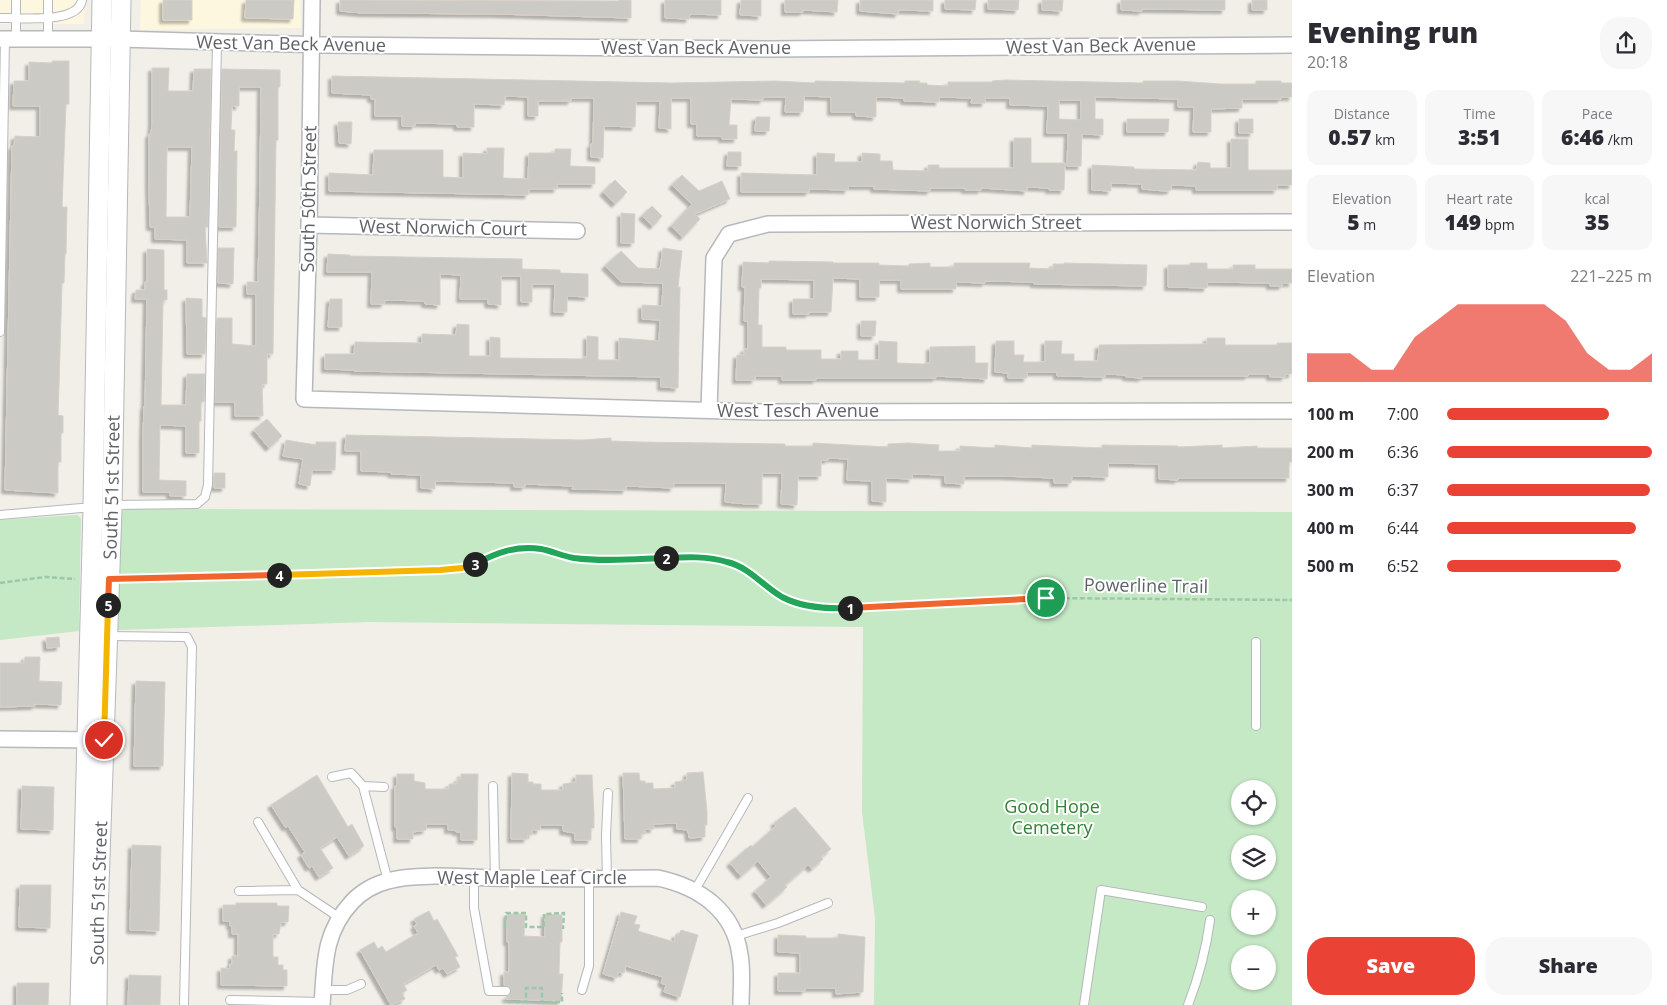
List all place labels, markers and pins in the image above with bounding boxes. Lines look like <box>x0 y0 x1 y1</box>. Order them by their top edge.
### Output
pin: 2 <box>654 546 678 570</box>
pin: 3 <box>462 552 488 576</box>
pin: 4 <box>266 562 292 588</box>
pin <box>1025 577 1067 619</box>
pin: 5 <box>96 592 120 618</box>
pin: 1 <box>838 596 862 620</box>
pin <box>83 719 125 761</box>

